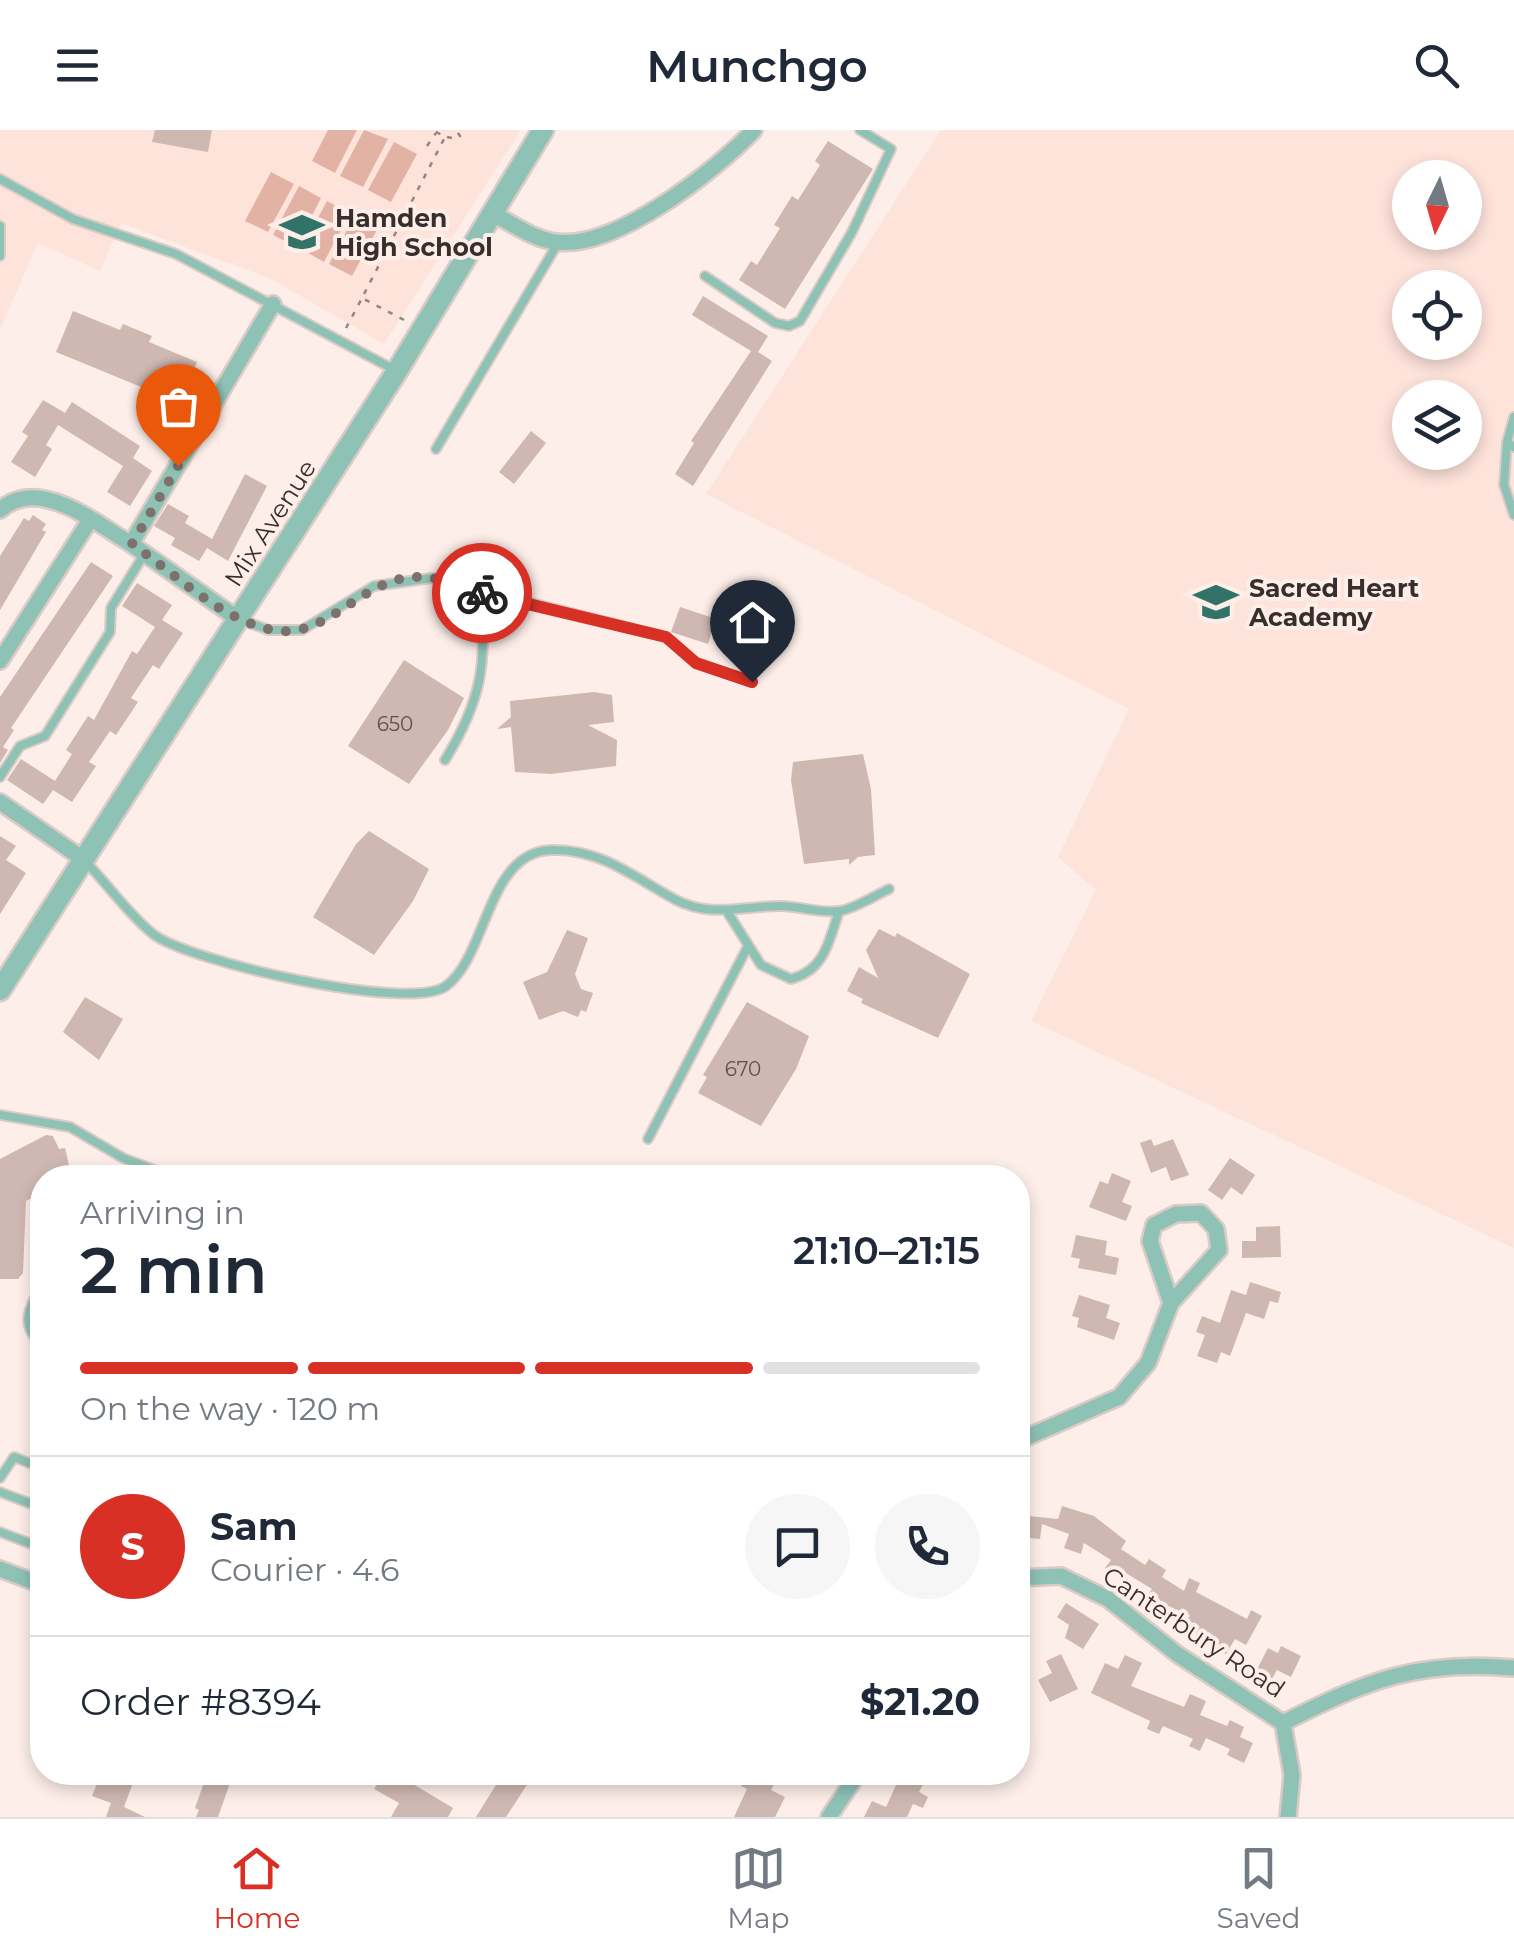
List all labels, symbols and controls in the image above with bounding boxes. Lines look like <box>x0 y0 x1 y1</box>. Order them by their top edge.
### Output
icon: menu <box>50 38 105 93</box>
text: Munchgo <box>646 38 868 93</box>
icon: search <box>1409 38 1464 93</box>
north arrow <box>1392 160 1482 250</box>
map controls <box>1392 160 1482 470</box>
place label: Hamden High School <box>335 203 493 262</box>
school or university icon: Hamden High School <box>278 208 326 256</box>
button: locate <box>1392 270 1482 360</box>
pin <box>136 364 221 467</box>
icon: bag <box>151 379 206 434</box>
button: layers <box>1392 380 1482 470</box>
street label: Mix Avenue <box>218 454 322 592</box>
courier <box>432 543 532 643</box>
icon: bike <box>455 566 510 621</box>
place label: Sacred Heart Academy <box>1248 573 1419 632</box>
school or university icon: Sacred Heart Academy <box>1192 578 1240 626</box>
pin <box>710 580 795 683</box>
icon: home <box>725 595 780 650</box>
house number: 650 <box>377 712 413 736</box>
house number: 670 <box>725 1057 761 1081</box>
text: Arriving in <box>80 1193 245 1232</box>
text: 21:10–21:15 <box>793 1227 980 1274</box>
text: 2 min <box>80 1230 268 1309</box>
text: On the way · 120 m <box>80 1389 380 1428</box>
button: chat <box>745 1494 850 1599</box>
button: phone <box>875 1494 980 1599</box>
text: Sam <box>210 1503 298 1550</box>
text: S <box>120 1523 145 1570</box>
text: Courier · 4.6 <box>210 1550 399 1589</box>
street label: Canterbury Road <box>1097 1560 1291 1704</box>
text: Order #8394 <box>80 1678 321 1725</box>
text: $21.20 <box>860 1678 980 1725</box>
tab: Home <box>213 1841 300 1935</box>
tab: Map <box>727 1841 790 1935</box>
tab: Saved <box>1216 1841 1301 1935</box>

